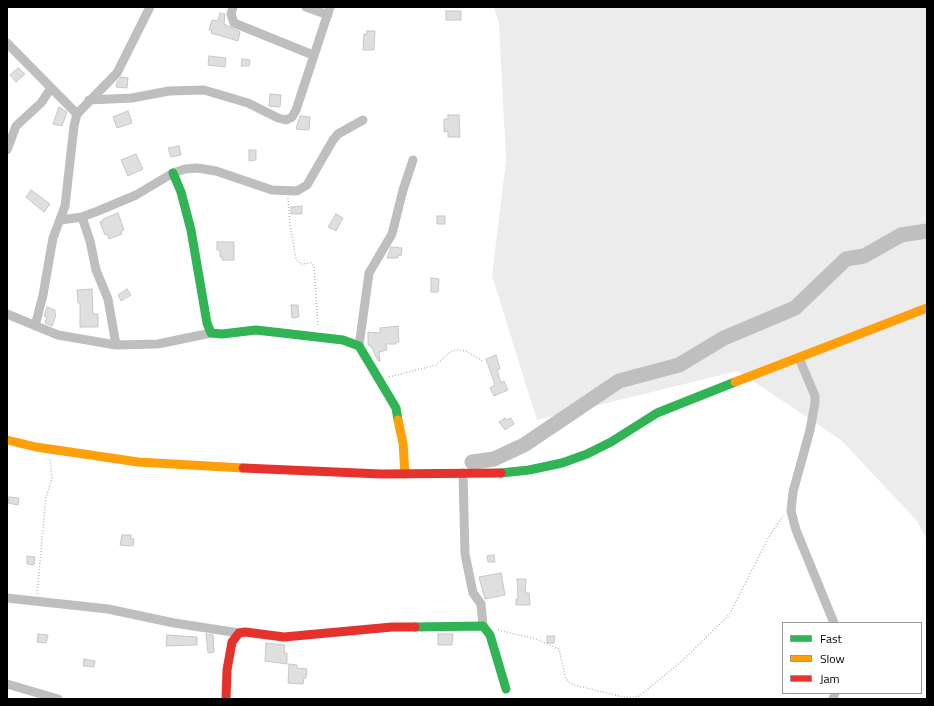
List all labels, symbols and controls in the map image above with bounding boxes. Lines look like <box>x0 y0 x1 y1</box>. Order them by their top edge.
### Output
legend <box>782 622 922 694</box>
text: Fast <box>820 629 842 648</box>
text: Slow <box>820 649 845 668</box>
text: Jam <box>820 669 840 688</box>

